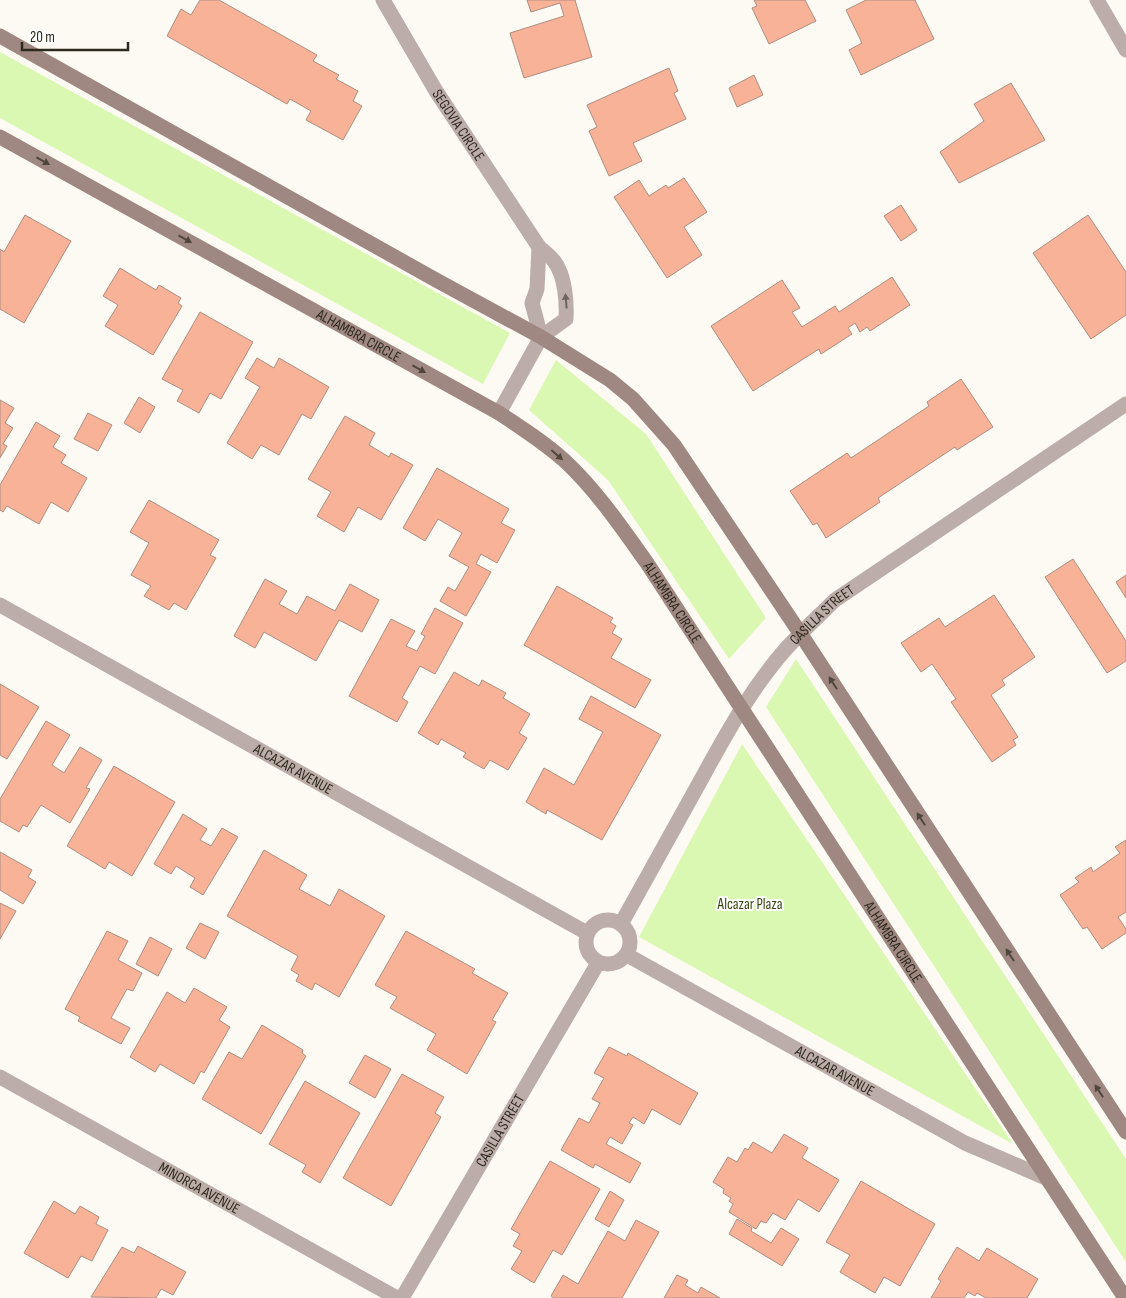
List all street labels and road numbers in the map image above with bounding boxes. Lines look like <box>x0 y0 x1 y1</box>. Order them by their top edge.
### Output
street label: SEGOVIA CIRCLE <box>428 86 489 164</box>
street label: ALHAMBRA CIRCLE <box>312 304 404 366</box>
street label: ALHAMBRA CIRCLE <box>639 557 706 647</box>
street label: CASILLA STREET <box>785 580 858 649</box>
street label: ALCAZAR AVENUE <box>249 739 336 799</box>
street label: ALHAMBRA CIRCLE <box>859 897 927 986</box>
street label: ALCAZAR AVENUE <box>791 1041 878 1100</box>
street label: CASILLA STREET <box>471 1091 529 1170</box>
street label: MINORCA AVENUE <box>155 1158 243 1218</box>

